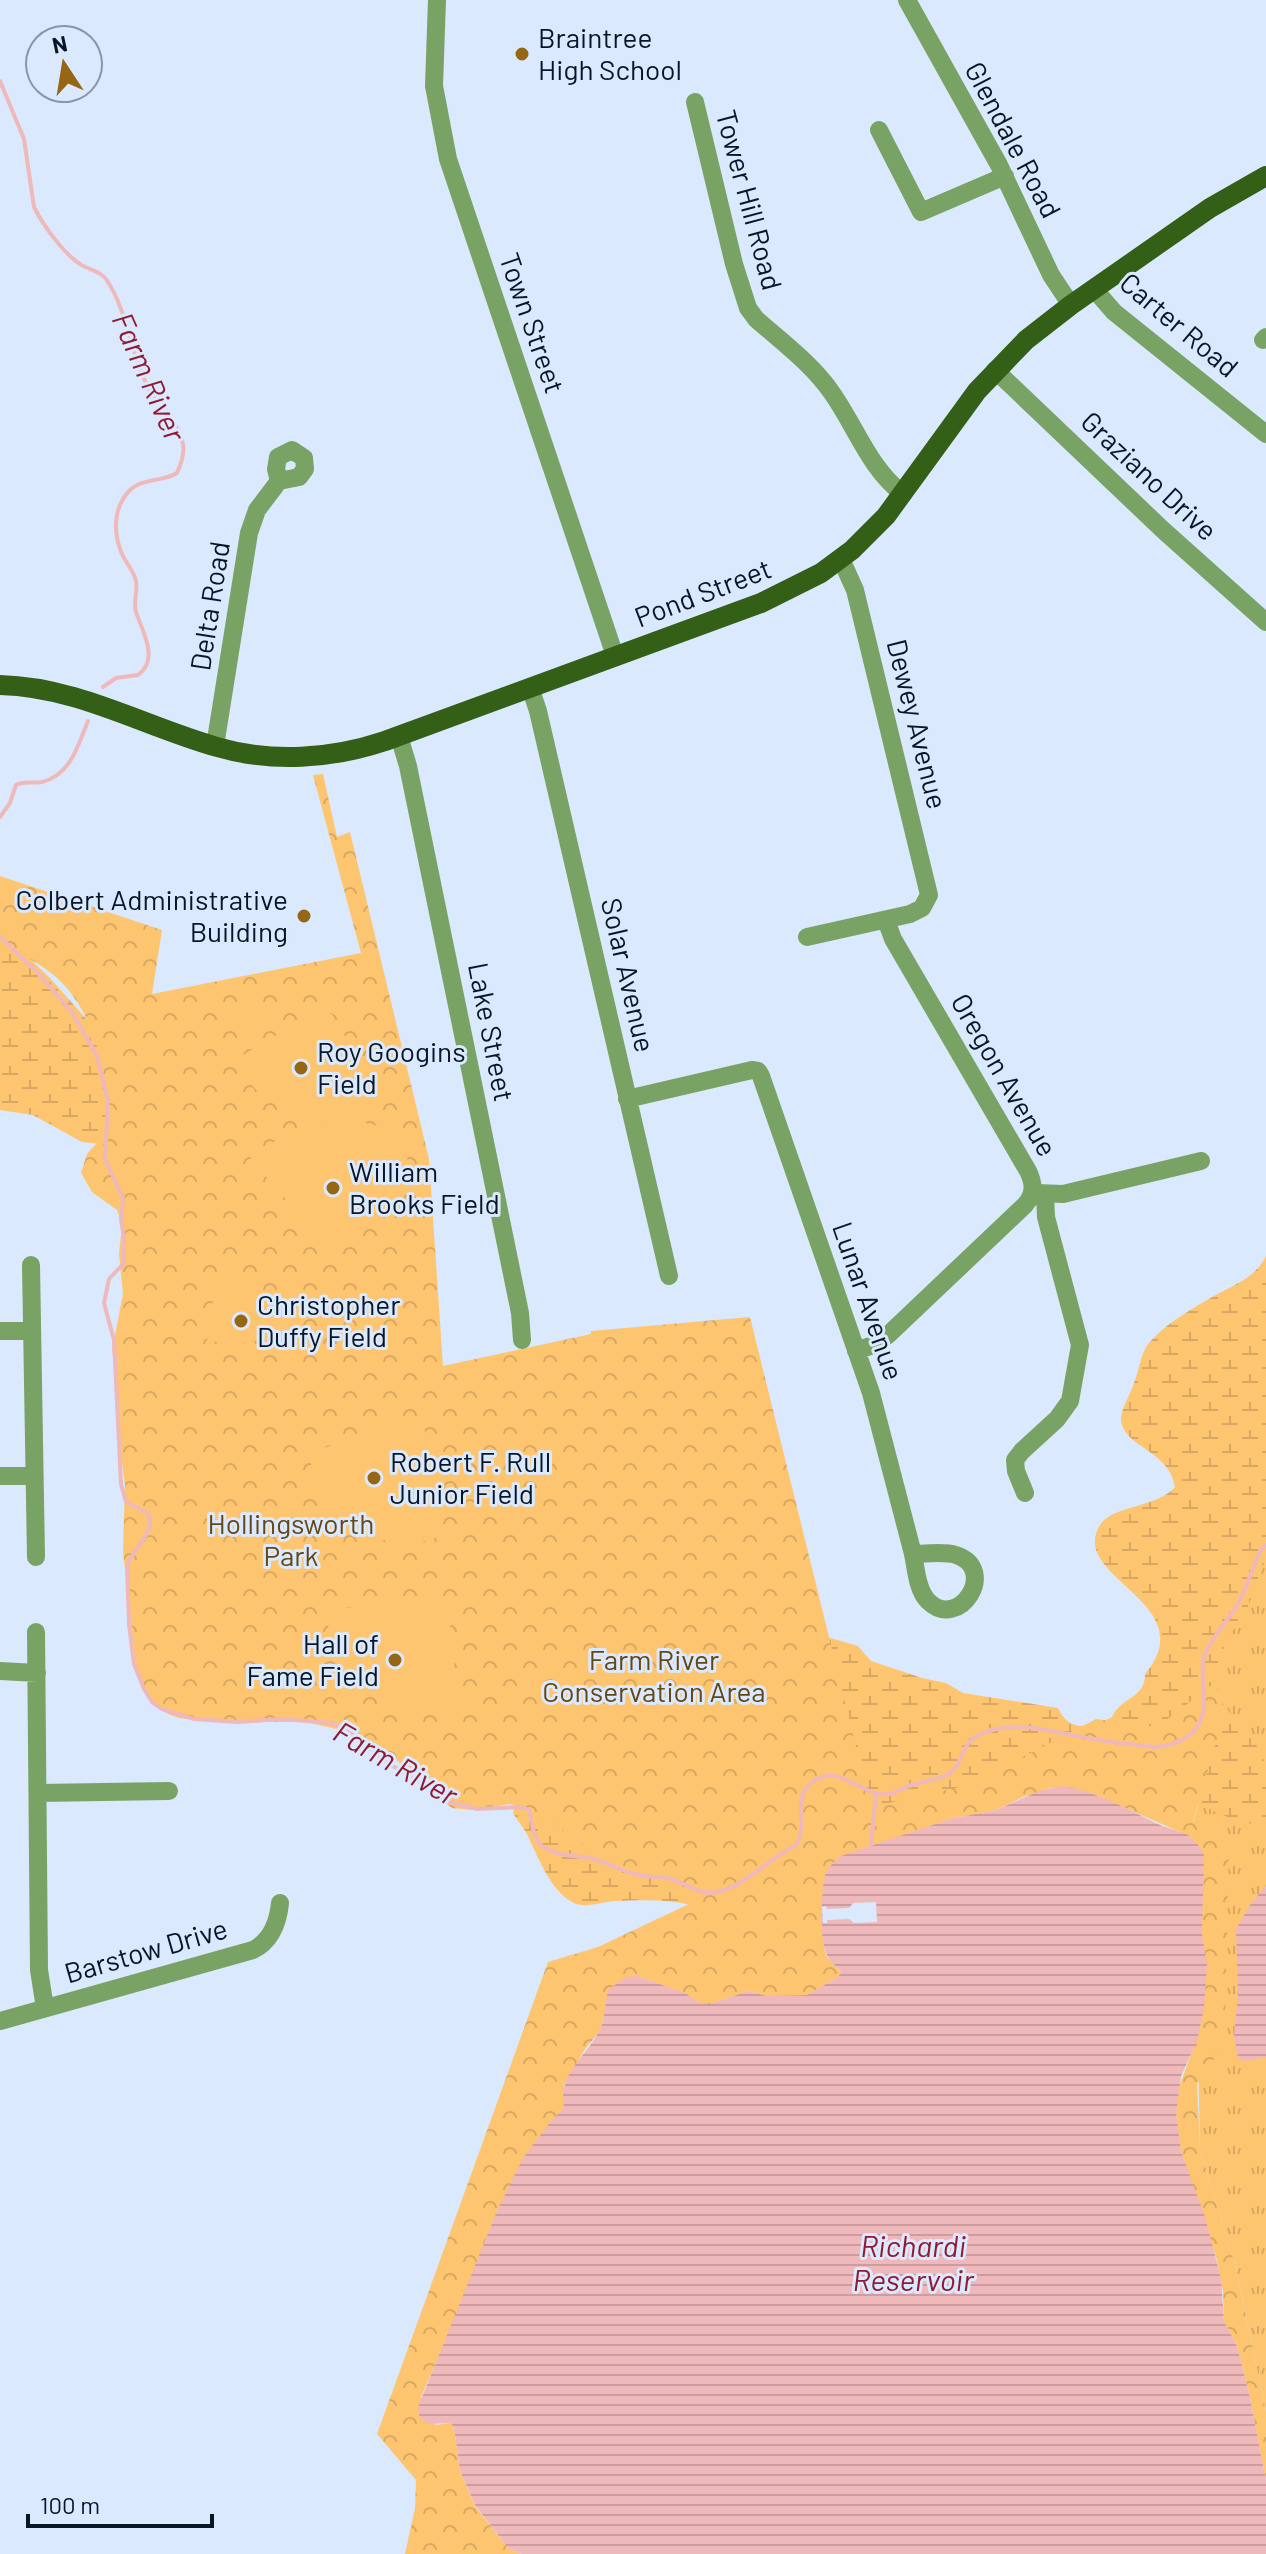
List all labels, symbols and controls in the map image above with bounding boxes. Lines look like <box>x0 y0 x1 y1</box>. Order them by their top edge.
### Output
place label: Braintree High School <box>538 20 682 86</box>
north arrow <box>24 24 104 104</box>
text: N <box>50 29 69 58</box>
marker: Braintree High School <box>513 45 531 63</box>
street label: Glendale Road <box>959 56 1069 223</box>
street label: Tower Hill Road <box>710 106 790 293</box>
street label: Town Street <box>493 248 573 397</box>
street label: Carter Road <box>1114 265 1246 384</box>
water label: Farm River <box>106 306 195 447</box>
street label: Graziano Drive <box>1075 404 1225 547</box>
street label: Delta Road <box>182 539 236 673</box>
street label: Pond Street <box>630 550 776 634</box>
street label: Dewey Avenue <box>880 635 955 812</box>
place label: Colbert Administrative Building <box>15 882 288 948</box>
street label: Solar Avenue <box>595 894 663 1055</box>
marker: Colbert Administrative Building <box>295 907 313 925</box>
street label: Lake Street <box>462 960 522 1104</box>
street label: Oregon Avenue <box>945 987 1065 1162</box>
place label: Roy Googins Field <box>317 1034 466 1100</box>
marker: Roy Googins Field <box>292 1059 310 1077</box>
place label: William Brooks Field <box>349 1154 500 1220</box>
marker: William Brooks Field <box>324 1179 342 1197</box>
street label: Lunar Avenue <box>826 1217 912 1384</box>
place label: Christopher Duffy Field <box>257 1287 400 1353</box>
marker: Christopher Duffy Field <box>232 1312 250 1330</box>
place label: Robert F. Rull Junior Field <box>390 1444 551 1510</box>
marker: Robert F. Rull Junior Field <box>365 1469 383 1487</box>
park label: Hollingsworth Park <box>208 1506 374 1572</box>
place label: Hall of Fame Field <box>247 1626 379 1692</box>
park label: Farm River Conservation Area <box>542 1642 766 1708</box>
marker: Hall of Fame Field <box>386 1651 404 1669</box>
water label: Farm River <box>328 1712 466 1813</box>
street label: Barstow Drive <box>60 1911 231 1990</box>
water label: Richardi Reservoir <box>852 2227 975 2297</box>
scale bar <box>28 2478 212 2528</box>
text: 100 m <box>40 2490 100 2519</box>

